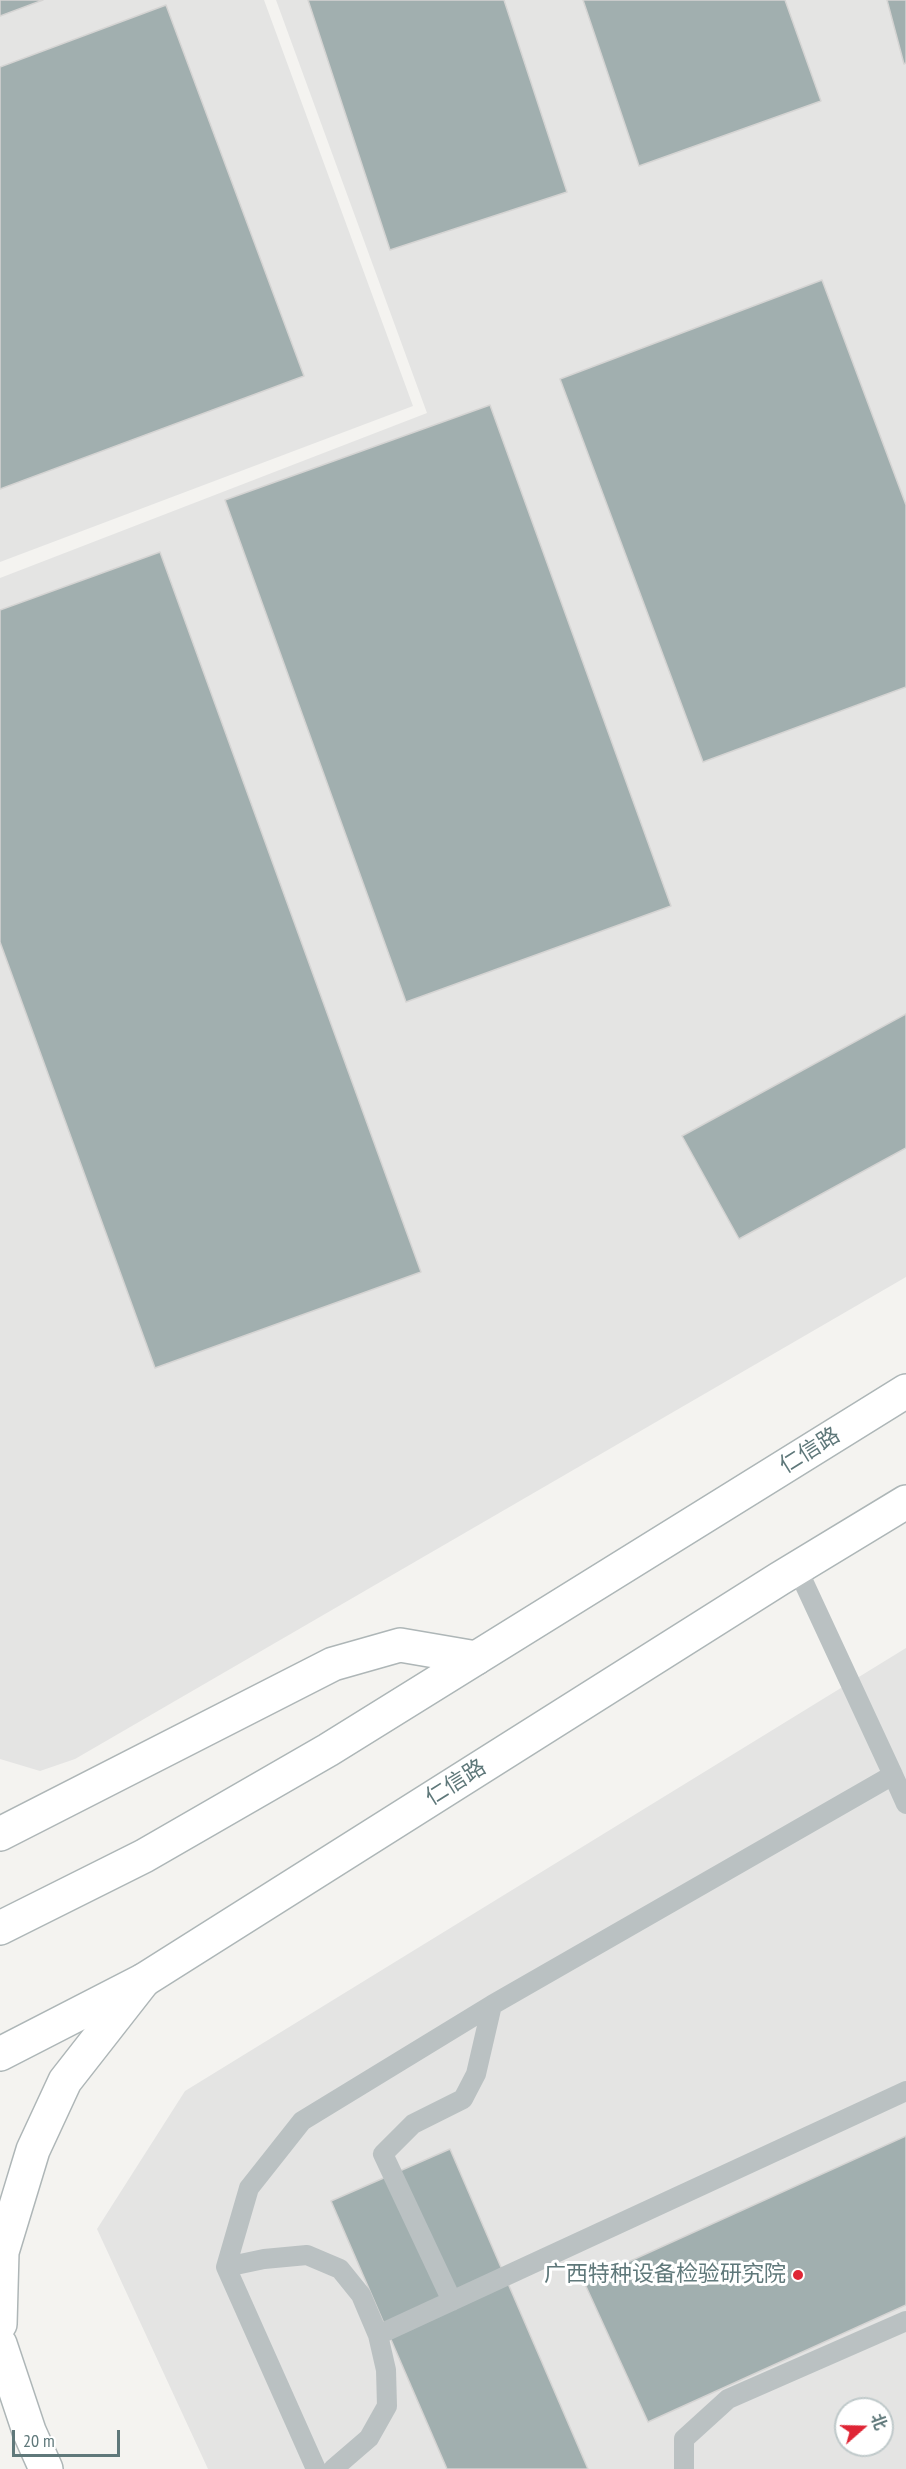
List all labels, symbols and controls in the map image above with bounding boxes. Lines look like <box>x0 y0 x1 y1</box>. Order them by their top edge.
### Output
street label: 仁信路 <box>775 1422 845 1480</box>
street label: 仁信路 <box>421 1754 491 1812</box>
place label: 广西特种设备检验研究院 <box>544 2262 786 2288</box>
marker: 广西特种设备检验研究院 <box>791 2268 805 2282</box>
north arrow <box>834 2397 894 2457</box>
text: 北 <box>867 2411 891 2432</box>
scale bar <box>15 2418 123 2456</box>
text: 20 m <box>23 2429 55 2452</box>

